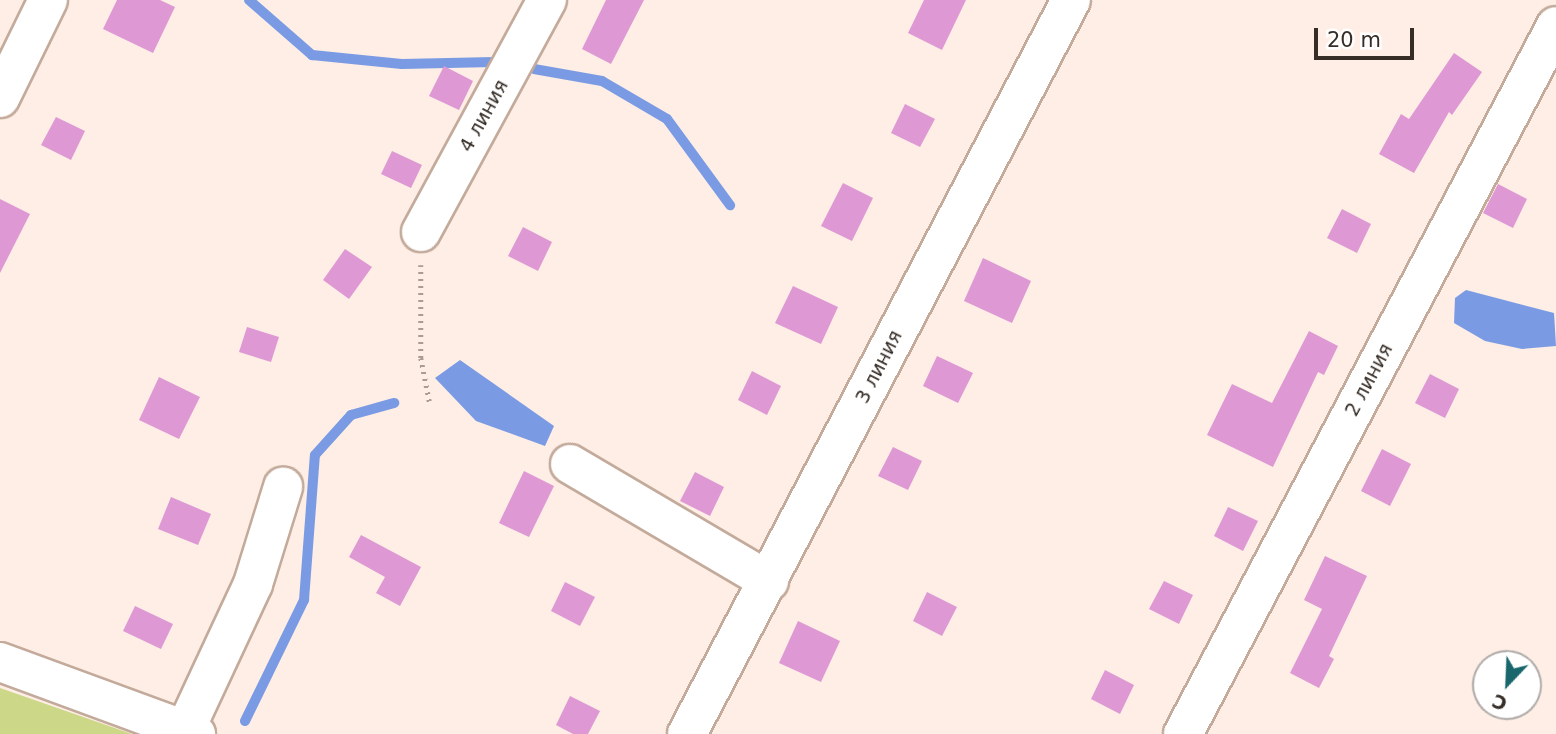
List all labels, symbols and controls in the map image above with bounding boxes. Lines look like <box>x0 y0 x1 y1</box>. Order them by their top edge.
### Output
scale bar <box>1318 14 1418 58</box>
text: 20 m <box>1327 28 1381 52</box>
street label: 4 линия <box>455 76 513 156</box>
street label: 3 линия <box>851 327 907 407</box>
street label: 2 линия <box>1340 340 1398 420</box>
north arrow <box>1472 650 1542 720</box>
text: С <box>1489 690 1510 715</box>

